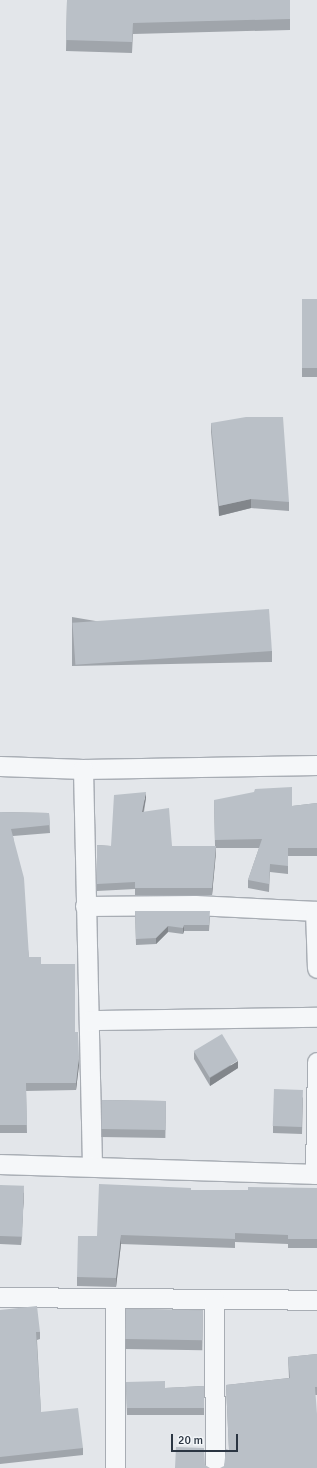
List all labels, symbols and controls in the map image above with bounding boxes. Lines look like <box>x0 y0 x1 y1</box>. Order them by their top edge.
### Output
scale bar <box>173 1426 240 1452</box>
text: 20 m <box>178 1433 203 1448</box>

